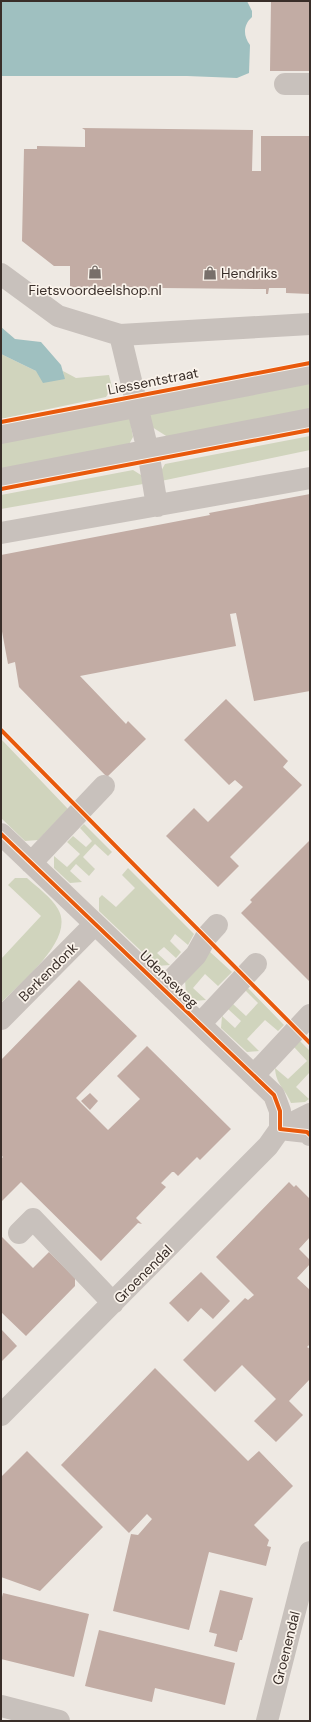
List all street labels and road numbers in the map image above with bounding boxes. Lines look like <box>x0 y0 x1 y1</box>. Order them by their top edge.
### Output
street label: Liessentstraat <box>106 363 200 399</box>
street label: Berkendonk <box>15 939 81 1005</box>
street label: Udenseweg <box>136 947 202 1012</box>
street label: Groenendal <box>110 1241 176 1307</box>
street label: Groenendal <box>268 1609 304 1687</box>

